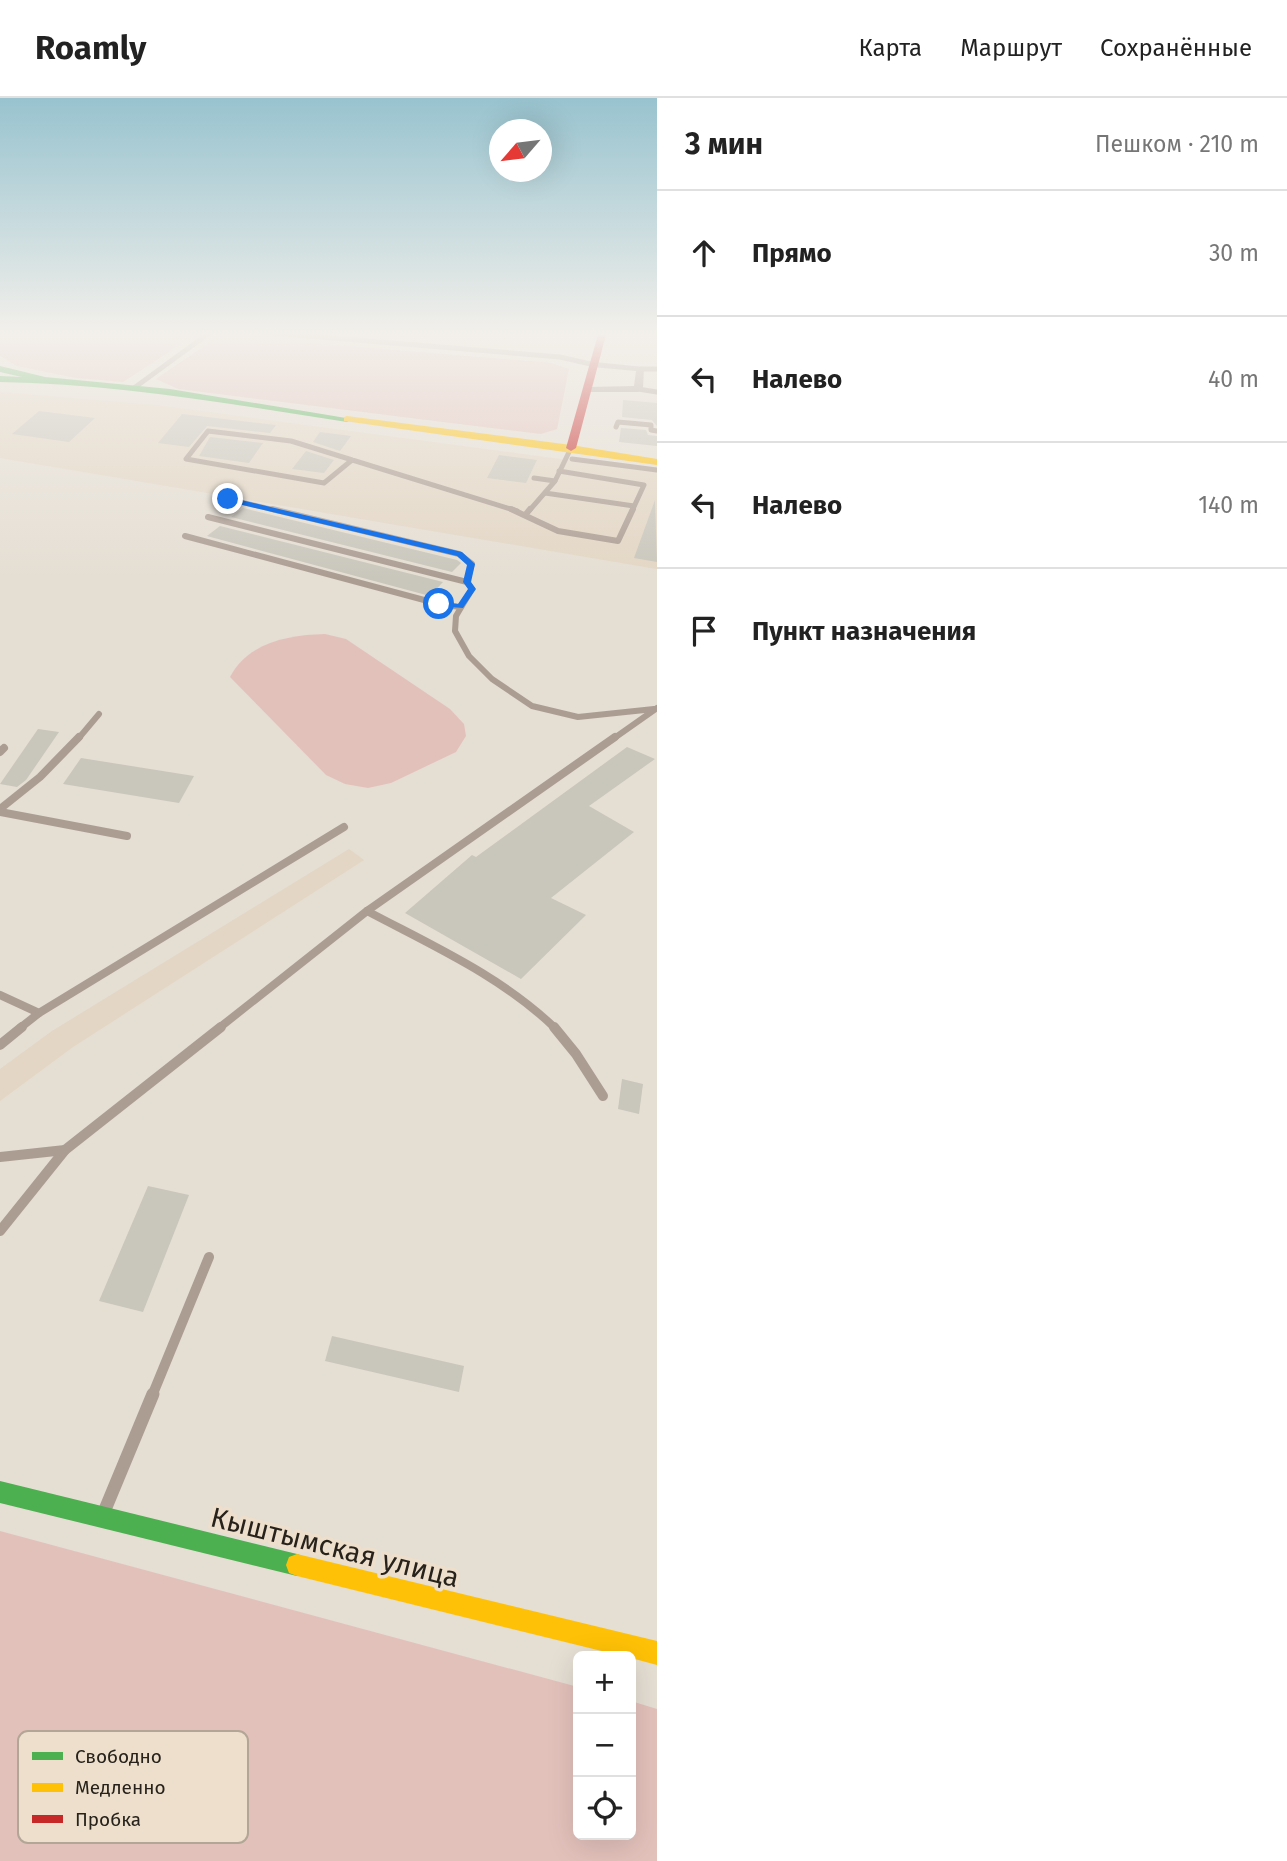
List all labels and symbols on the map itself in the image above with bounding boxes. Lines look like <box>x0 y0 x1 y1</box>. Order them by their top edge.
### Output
north arrow <box>489 119 552 182</box>
route end <box>212 483 243 514</box>
route start <box>423 588 454 619</box>
street label: Кыштымская улица <box>207 1501 463 1594</box>
legend <box>18 1731 248 1843</box>
text: Свободно <box>75 1745 162 1768</box>
text: Медленно <box>75 1776 166 1799</box>
text: Пробка <box>75 1808 141 1831</box>

